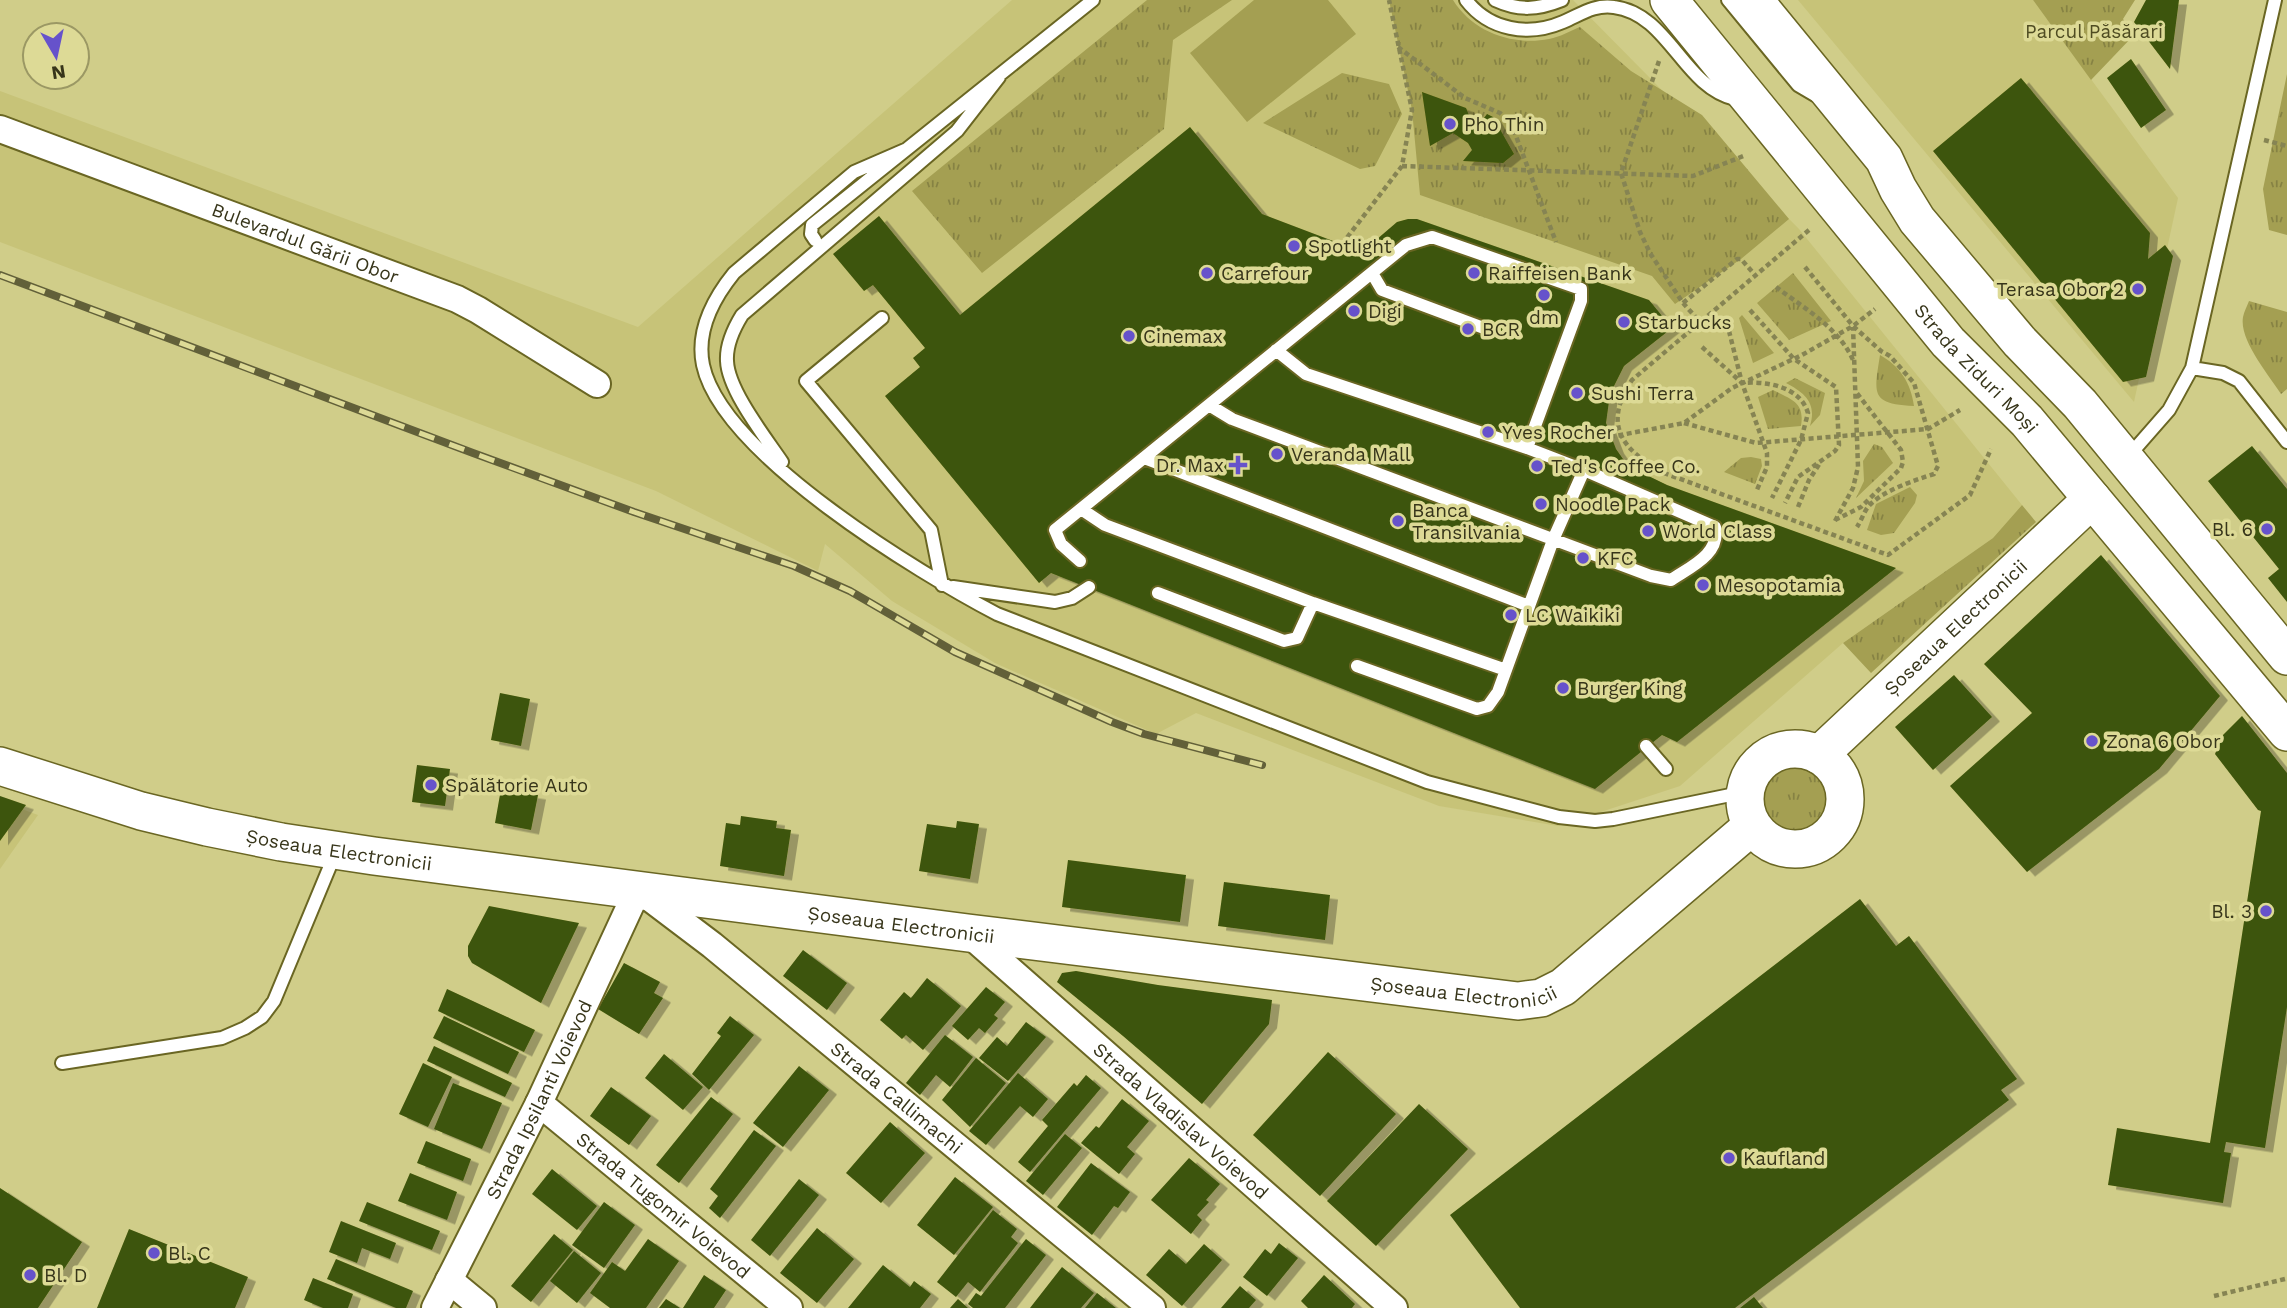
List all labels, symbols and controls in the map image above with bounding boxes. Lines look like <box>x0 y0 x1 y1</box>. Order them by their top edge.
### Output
park label: Parcul Păsărari <box>2025 20 2163 43</box>
north arrow <box>21 21 91 91</box>
text: N <box>50 60 67 85</box>
place label: Pho Thin <box>1464 113 1544 136</box>
marker: Pho Thin <box>1442 116 1458 132</box>
street label: Bulevardul Gării Obor <box>209 198 402 288</box>
place label: Spotlight <box>1308 235 1392 258</box>
marker: Spotlight <box>1286 238 1302 254</box>
place label: Carrefour <box>1221 262 1309 285</box>
place label: Raiffeisen Bank <box>1488 262 1632 285</box>
marker: Carrefour <box>1199 265 1215 281</box>
marker: Raiffeisen Bank <box>1466 265 1482 281</box>
place label: Terasa Obor 2 <box>1996 278 2124 301</box>
marker: Terasa Obor 2 <box>2130 281 2146 297</box>
marker: dm <box>1536 287 1552 303</box>
street label: Strada Ziduri Moși <box>1909 299 2043 438</box>
place label: Digi <box>1368 300 1402 323</box>
marker: Digi <box>1346 303 1362 319</box>
place label: dm <box>1529 306 1559 329</box>
place label: Starbucks <box>1638 311 1732 334</box>
marker: Starbucks <box>1616 314 1632 330</box>
place label: BCR <box>1482 318 1520 341</box>
marker: BCR <box>1460 321 1476 337</box>
place label: Cinemax <box>1143 325 1223 348</box>
marker: Cinemax <box>1121 328 1137 344</box>
place label: Sushi Terra <box>1591 382 1694 405</box>
marker: Sushi Terra <box>1569 385 1585 401</box>
place label: Yves Rocher <box>1502 421 1615 444</box>
marker: Yves Rocher <box>1480 424 1496 440</box>
place label: Veranda Mall <box>1291 443 1411 466</box>
marker: Veranda Mall <box>1269 446 1285 462</box>
place label: Dr. Max <box>1156 454 1224 477</box>
place label: Ted's Coffee Co. <box>1551 455 1700 478</box>
marker: Dr. Max <box>1230 457 1246 473</box>
marker: Ted's Coffee Co. <box>1529 458 1545 474</box>
place label: Noodle Pack <box>1555 493 1671 516</box>
marker: Noodle Pack <box>1533 496 1549 512</box>
place label: Banca Transilvania <box>1412 499 1521 544</box>
marker: Banca Transilvania <box>1390 513 1406 529</box>
place label: Bl. 6 <box>2212 518 2253 541</box>
place label: World Class <box>1662 520 1773 543</box>
marker: Bl. 6 <box>2259 521 2275 537</box>
marker: World Class <box>1640 523 1656 539</box>
place label: KFC <box>1597 547 1634 570</box>
marker: KFC <box>1575 550 1591 566</box>
street label: Șoseaua Electronicii <box>1879 555 2032 700</box>
place label: Mesopotamia <box>1717 574 1841 597</box>
marker: Mesopotamia <box>1695 577 1711 593</box>
place label: LC Waikiki <box>1525 604 1620 627</box>
marker: LC Waikiki <box>1503 607 1519 623</box>
place label: Burger King <box>1577 677 1684 700</box>
marker: Burger King <box>1555 680 1571 696</box>
place label: Zona 6 Obor <box>2106 730 2221 753</box>
marker: Zona 6 Obor <box>2084 733 2100 749</box>
place label: Spălătorie Auto <box>445 774 588 797</box>
marker: Spălătorie Auto <box>423 777 439 793</box>
street label: Șoseaua Electronicii <box>244 824 433 875</box>
place label: Bl. 3 <box>2211 900 2252 923</box>
street label: Șoseaua Electronicii <box>806 901 996 948</box>
marker: Bl. 3 <box>2258 903 2274 919</box>
street label: Șoseaua Electronicii <box>1369 972 1561 1013</box>
street label: Strada Ipsilanti Voievod <box>481 996 597 1203</box>
street label: Strada Callimachi <box>826 1037 967 1159</box>
street label: Strada Vladislav Voievod <box>1089 1038 1273 1204</box>
street label: Strada Tugomir Voievod <box>571 1127 755 1284</box>
place label: Kaufland <box>1743 1147 1825 1170</box>
marker: Kaufland <box>1721 1150 1737 1166</box>
place label: Bl. C <box>168 1242 211 1265</box>
marker: Bl. C <box>146 1245 162 1261</box>
place label: Bl. D <box>44 1264 87 1287</box>
marker: Bl. D <box>22 1267 38 1283</box>

